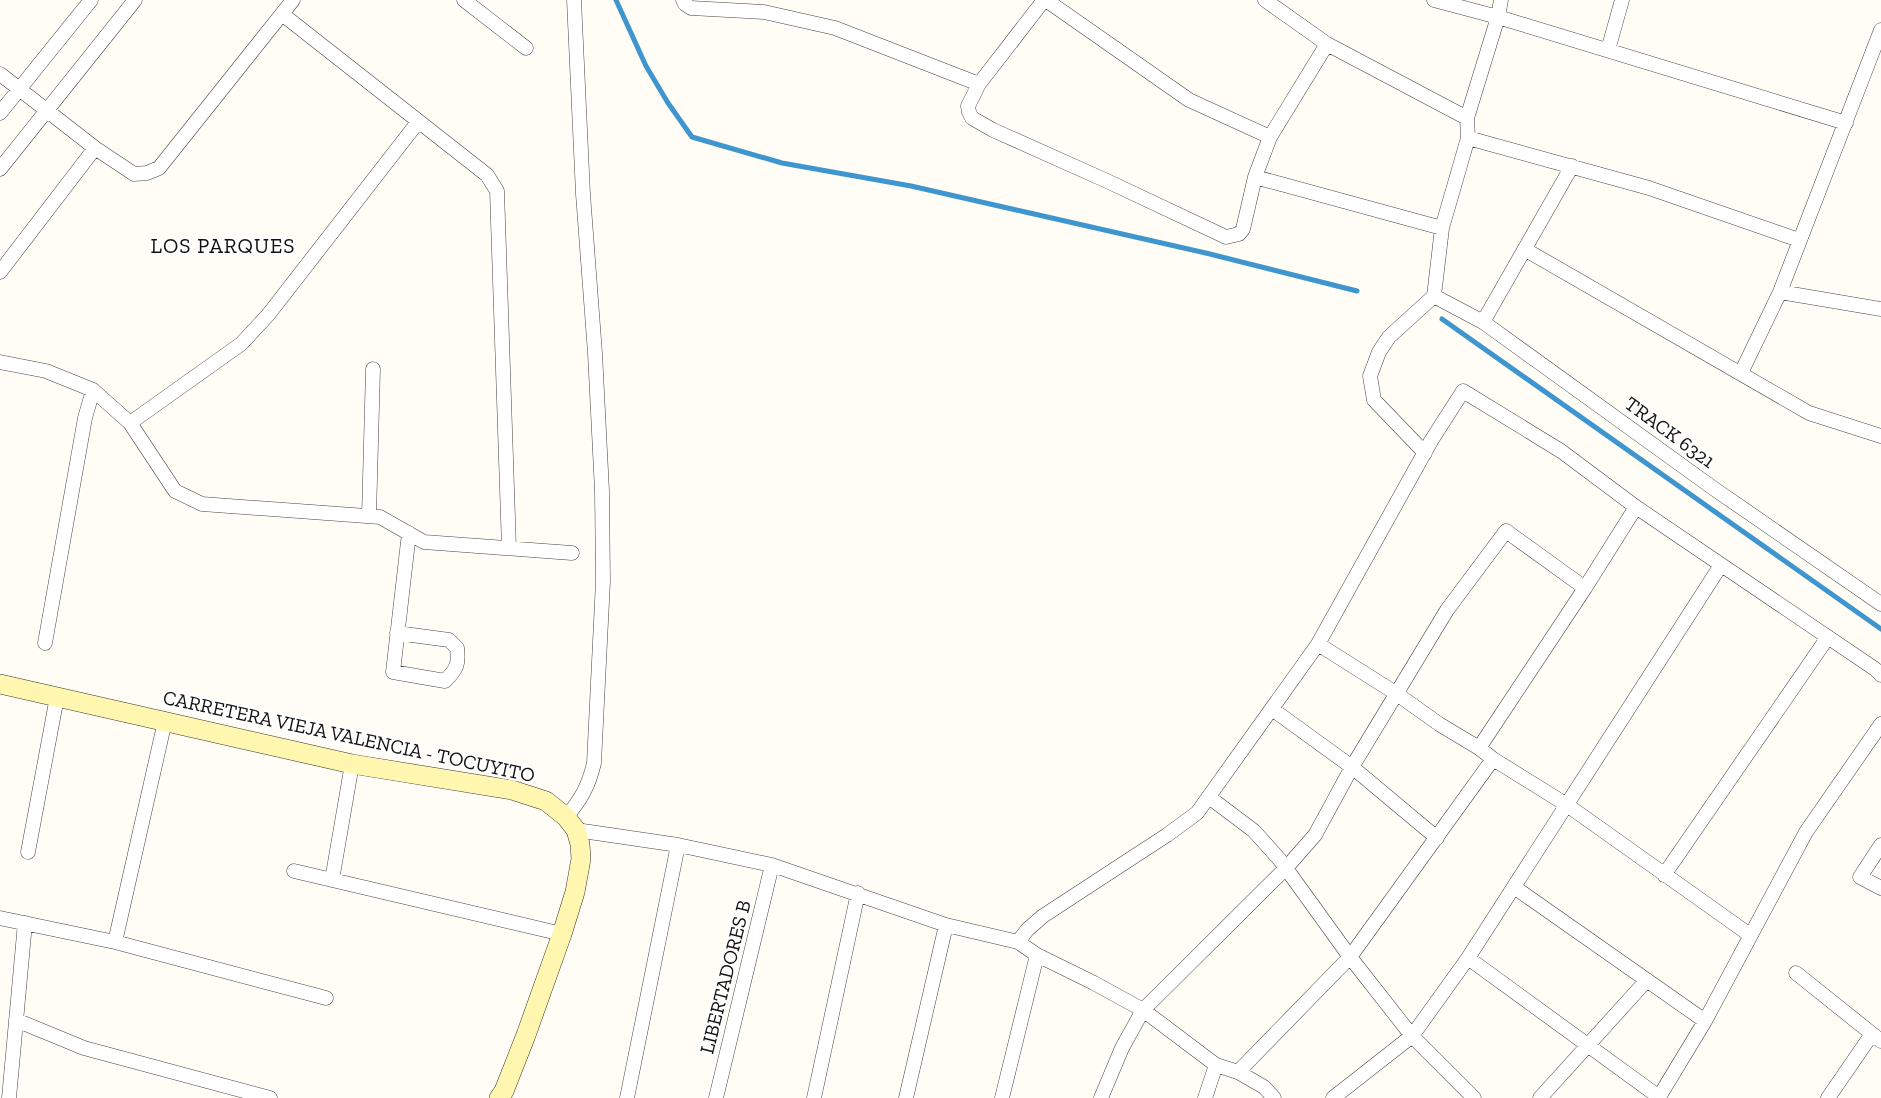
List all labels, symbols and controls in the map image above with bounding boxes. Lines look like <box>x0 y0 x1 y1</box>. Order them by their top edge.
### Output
district label: LOS PARQUES <box>150 233 296 258</box>
street label: TRACK 6321 <box>1620 391 1720 473</box>
street label: CARRETERA VIEJA VALENCIA - TOCUYITO <box>161 685 537 787</box>
street label: LIBERTADORES B <box>694 898 756 1056</box>

